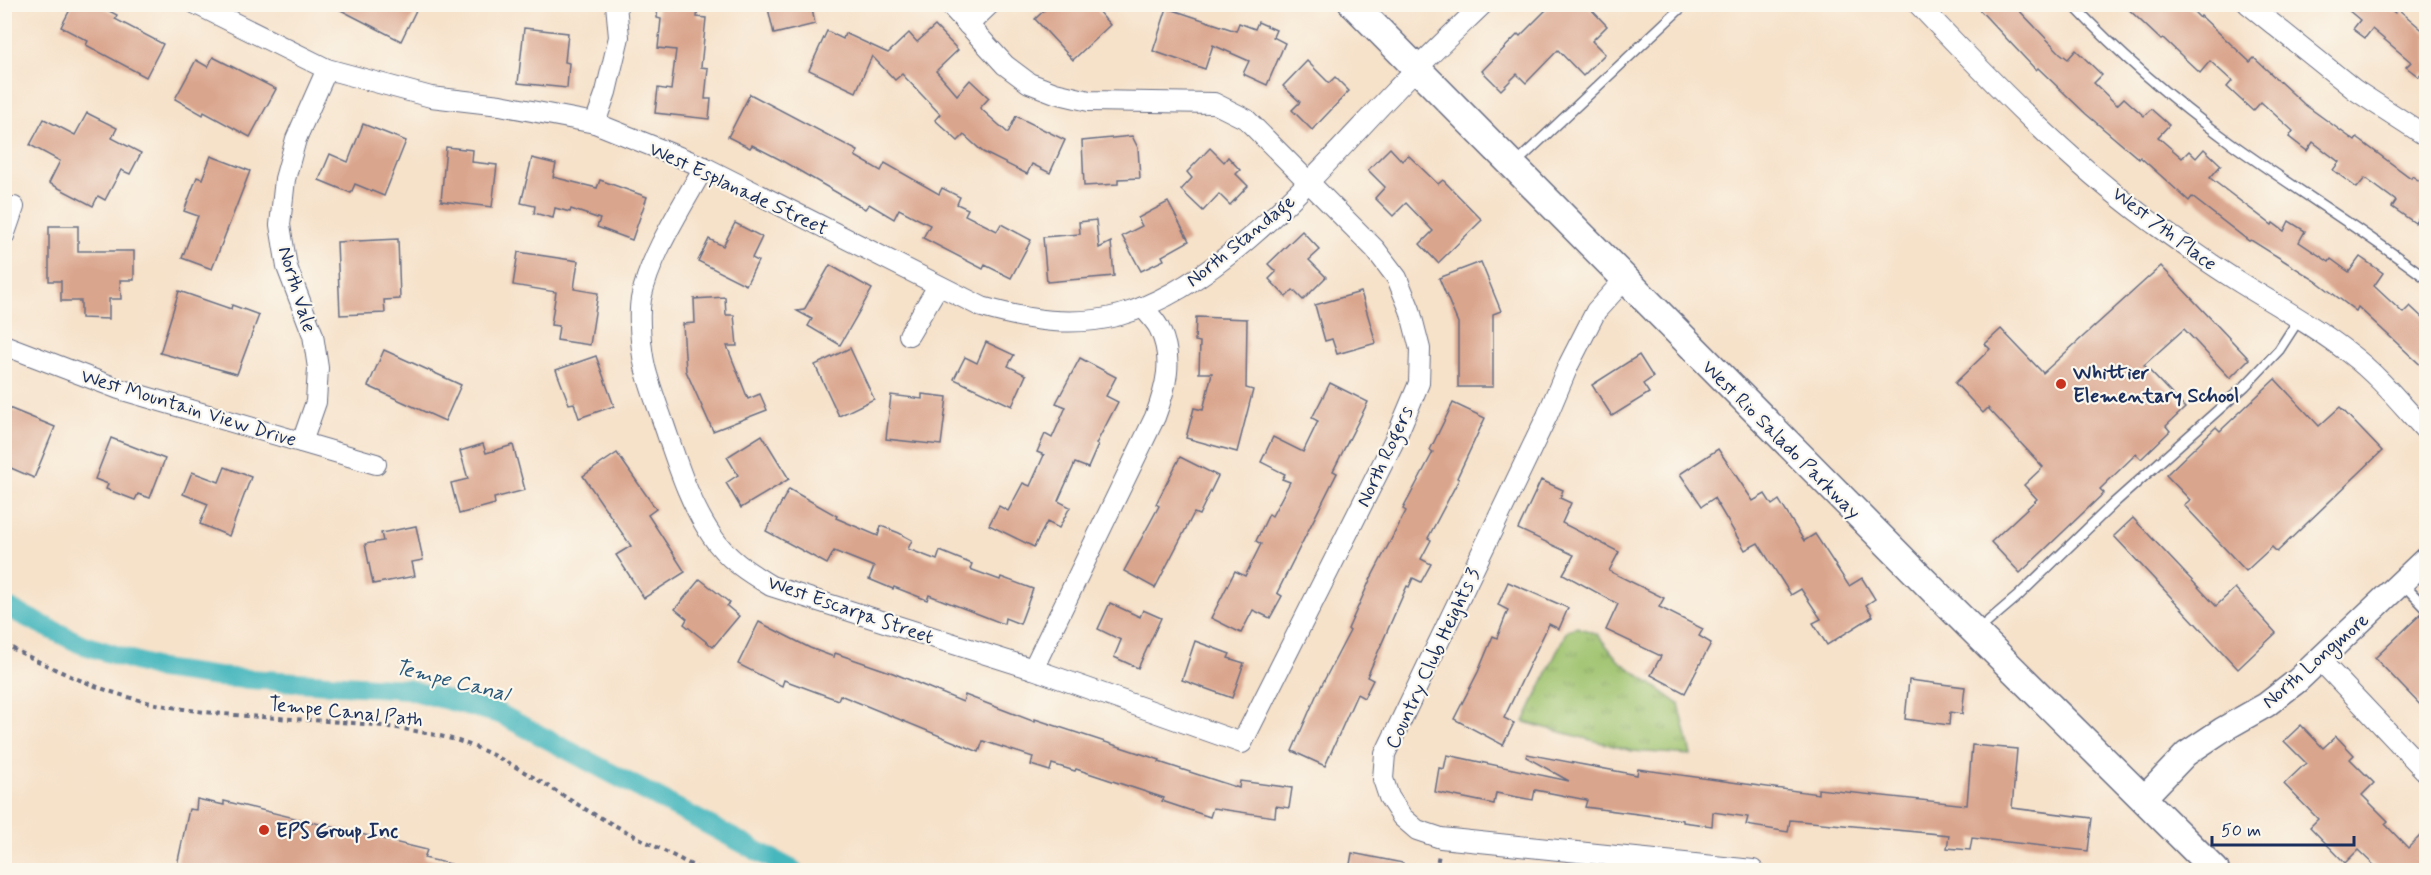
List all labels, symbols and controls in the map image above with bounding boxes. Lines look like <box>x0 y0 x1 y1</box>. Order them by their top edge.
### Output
street label: West Esplanade Street <box>644 136 832 243</box>
street label: West 7th Place <box>2106 181 2222 278</box>
street label: North Standage <box>1181 189 1303 295</box>
street label: North Vale <box>271 243 322 336</box>
street label: West Rio Salado Parkway <box>1695 355 1866 526</box>
place label: Whittier Elementary School <box>2072 360 2239 410</box>
street label: West Mountain View Drive <box>77 363 300 454</box>
marker: Whittier Elementary School <box>2054 377 2068 391</box>
street label: North Rogers <box>1350 402 1422 512</box>
street label: Country Club Heights 3 <box>1380 564 1487 754</box>
street label: West Escarpa Street <box>764 569 937 651</box>
street label: North Longmore <box>2257 607 2376 716</box>
water label: Tempe Canal <box>392 653 514 709</box>
street label: Tempe Canal Path <box>267 691 424 734</box>
scale bar <box>2212 809 2354 847</box>
place label: EPS Group Inc <box>276 818 398 845</box>
text: 50 m <box>2221 819 2261 843</box>
marker: EPS Group Inc <box>257 823 271 837</box>

